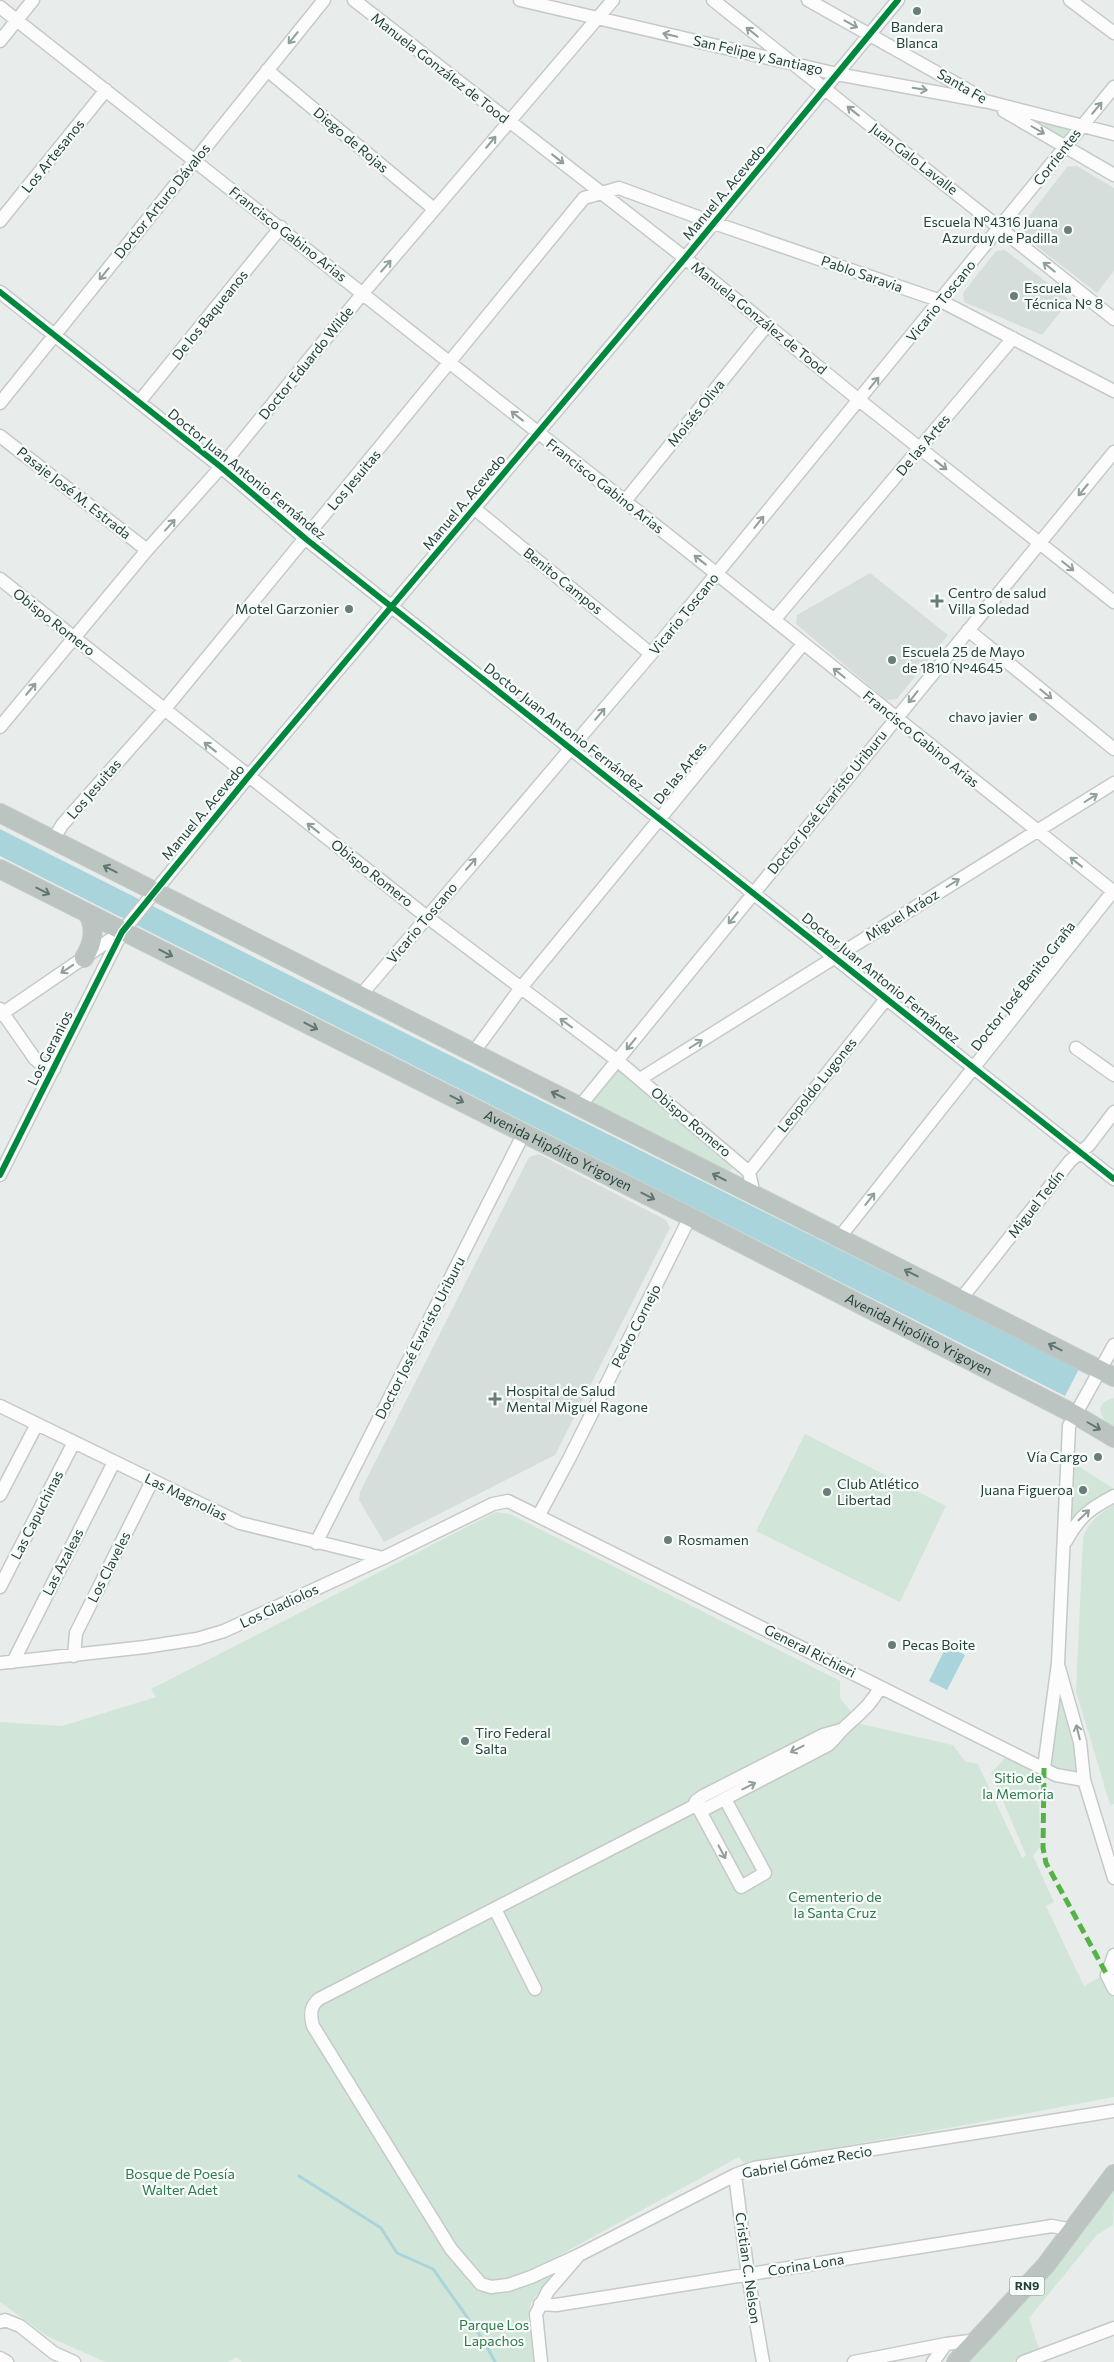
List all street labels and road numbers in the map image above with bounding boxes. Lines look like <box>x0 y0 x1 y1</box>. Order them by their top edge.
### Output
street label: Manuela González de Tood <box>368 9 512 127</box>
street label: San Felipe y Santiago <box>691 31 825 78</box>
street label: Santa Fe <box>934 65 990 107</box>
street label: Diego de Rojas <box>310 103 392 176</box>
street label: Los Artesanos <box>18 115 88 196</box>
street label: Juan Galo Lavalle <box>867 119 961 198</box>
street label: Corrientes <box>1029 125 1084 189</box>
street label: Doctor Arturo Dávalos <box>110 140 213 262</box>
street label: Manuel A. Acevedo <box>679 140 769 243</box>
street label: Francisco Gabino Arias <box>226 182 350 285</box>
street label: Pablo Saravia <box>819 252 905 295</box>
street label: Vicario Toscano <box>902 256 979 345</box>
street label: Manuela González de Tood <box>688 258 831 378</box>
street label: De los Baqueanos <box>168 266 251 363</box>
street label: Doctor Eduardo Wilde <box>255 303 357 423</box>
street label: Moisés Oliva <box>663 376 728 450</box>
street label: Doctor Juan Antonio Fernández <box>165 405 330 543</box>
street label: De las Artes <box>892 411 953 479</box>
street label: Francisco Gabino Arias <box>543 434 667 537</box>
street label: Pasaje José M. Estrada <box>14 443 135 542</box>
street label: Los Jesuitas <box>323 446 384 513</box>
street label: Manuel A. Acevedo <box>419 450 509 553</box>
street label: Benito Campos <box>520 544 606 618</box>
street label: Vicario Toscano <box>645 569 722 658</box>
street label: Obispo Romero <box>10 584 99 659</box>
street label: Doctor Juan Antonio Fernández <box>481 659 648 794</box>
street label: Francisco Gabino Arias <box>860 687 983 791</box>
street label: Doctor José Evaristo Uriburu <box>763 726 890 877</box>
street label: De las Artes <box>649 738 710 807</box>
street label: Los Jesuitas <box>63 755 124 822</box>
street label: Manuel A. Acevedo <box>158 760 248 863</box>
street label: Obispo Romero <box>328 835 417 910</box>
street label: Vicario Toscano <box>383 879 461 967</box>
street label: Miguel Aráoz <box>862 885 942 944</box>
street label: Doctor Juan Antonio Fernández <box>799 909 964 1047</box>
street label: Doctor José Benito Graña <box>967 918 1078 1054</box>
street label: Los Geranios <box>23 1007 76 1088</box>
street label: Leopoldo Lugones <box>773 1034 860 1135</box>
street label: Obispo Romero <box>648 1083 735 1160</box>
street label: Avenida Hipólito Yrigoyen <box>482 1106 635 1194</box>
street label: Miguel Tedín <box>1004 1167 1067 1241</box>
street label: Doctor José Evaristo Uriburu <box>371 1254 468 1422</box>
street label: Pedro Cornejo <box>607 1281 664 1370</box>
street label: Avenida Hipólito Yrigoyen <box>843 1289 996 1379</box>
street label: Las Capuchinas <box>7 1467 66 1562</box>
street label: Las Magnolias <box>142 1469 230 1524</box>
street label: Las Azaleas <box>38 1525 87 1598</box>
street label: Los Claveles <box>83 1529 134 1605</box>
street label: Los Gladiolos <box>237 1580 321 1631</box>
street label: General Richieri <box>762 1620 859 1681</box>
street label: Gabriel Gómez Recio <box>741 2142 873 2181</box>
street label: Cristian C. Nelson <box>732 2211 765 2325</box>
street label: Corina Lona <box>767 2250 845 2279</box>
road number: RN9 <box>1010 2276 1044 2296</box>

